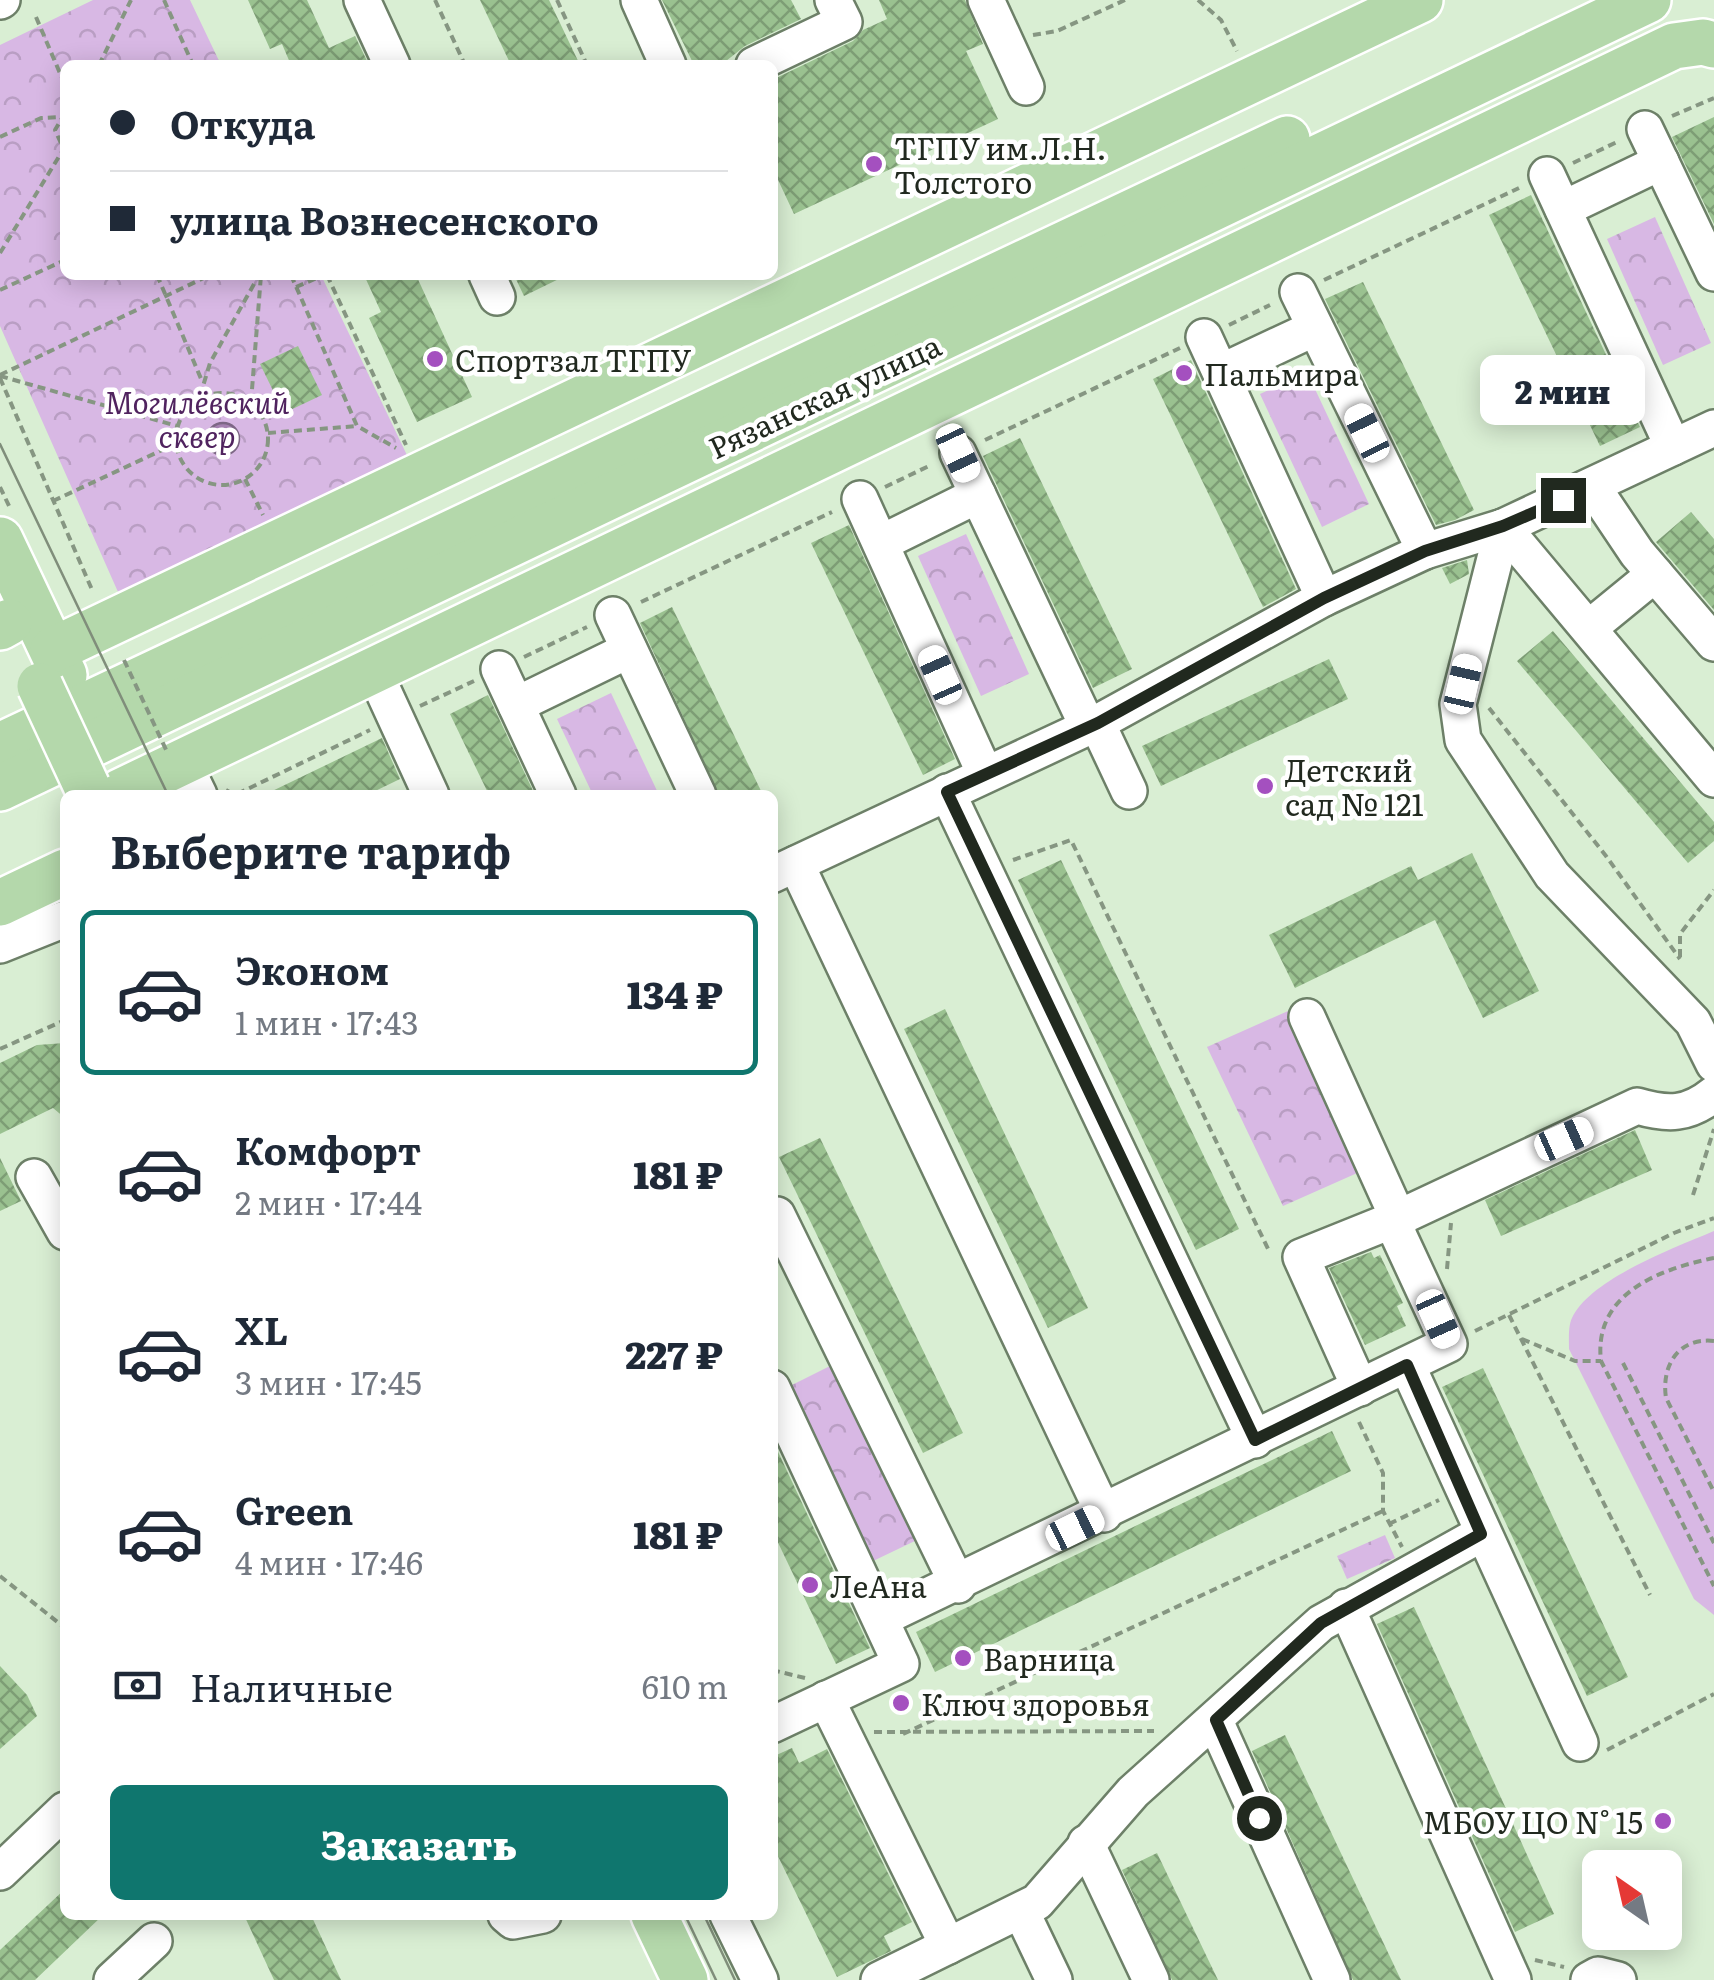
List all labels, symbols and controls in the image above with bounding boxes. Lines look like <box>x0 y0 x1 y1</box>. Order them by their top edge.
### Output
text: Откуда <box>170 94 315 151</box>
place label: ТГПУ им.Л.Н. Толстого <box>894 125 1107 203</box>
marker: ТГПУ им.Л.Н. Толстого <box>863 153 885 175</box>
text: улица Вознесенского <box>170 190 599 247</box>
street label: Рязанская улица <box>701 322 948 468</box>
place label: Спортзал ТГПУ <box>455 337 692 381</box>
marker: Спортзал ТГПУ <box>424 348 446 370</box>
place label: Пальмира <box>1204 351 1360 395</box>
callout: 2 мин <box>1480 355 1646 425</box>
marker: Пальмира <box>1173 362 1195 384</box>
text: 2 мин <box>1515 366 1610 414</box>
park label: Могилёвский сквер <box>105 379 290 457</box>
car <box>1340 399 1394 467</box>
car <box>932 419 984 487</box>
route end <box>1541 478 1586 523</box>
car <box>914 641 966 709</box>
car <box>1442 651 1484 717</box>
place label: Детский сад № 121 <box>1285 747 1424 825</box>
marker: Детский сад № 121 <box>1254 775 1276 797</box>
text: Выберите тариф <box>110 816 511 883</box>
text: Эконом <box>235 940 389 997</box>
icon: car <box>115 948 205 1038</box>
text: 134 ₽ <box>627 964 723 1021</box>
text: 1 мин · 17:43 <box>235 997 419 1045</box>
car <box>1530 1113 1598 1165</box>
text: Комфорт <box>235 1120 421 1177</box>
icon: car <box>115 1128 205 1218</box>
text: 181 ₽ <box>633 1144 723 1201</box>
text: 2 мин · 17:44 <box>235 1177 422 1225</box>
car <box>1412 1285 1464 1353</box>
text: XL <box>235 1300 288 1357</box>
icon: car <box>115 1308 205 1398</box>
text: 227 ₽ <box>625 1324 723 1381</box>
text: 3 мин · 17:45 <box>235 1357 422 1405</box>
text: Green <box>235 1480 353 1537</box>
icon: car <box>115 1488 205 1578</box>
car <box>1041 1501 1109 1555</box>
text: 181 ₽ <box>633 1504 723 1561</box>
text: 4 мин · 17:46 <box>235 1537 423 1585</box>
place label: ЛеАна <box>830 1563 928 1607</box>
marker: ЛеАна <box>799 1574 821 1596</box>
place label: Варница <box>983 1636 1116 1680</box>
marker: Варница <box>952 1647 974 1669</box>
text: Наличные <box>190 1657 393 1714</box>
icon: cash <box>110 1658 165 1713</box>
text: 610 m <box>642 1661 728 1709</box>
place label: Ключ здоровья <box>921 1681 1150 1725</box>
marker: Ключ здоровья <box>890 1692 912 1714</box>
button: Заказать <box>110 1785 728 1900</box>
route start <box>1237 1796 1282 1841</box>
place label: МБОУ ЦО N° 15 <box>1422 1799 1643 1843</box>
marker: МБОУ ЦО N° 15 <box>1652 1810 1674 1832</box>
north arrow <box>1582 1850 1682 1950</box>
map controls <box>1582 1850 1682 1950</box>

